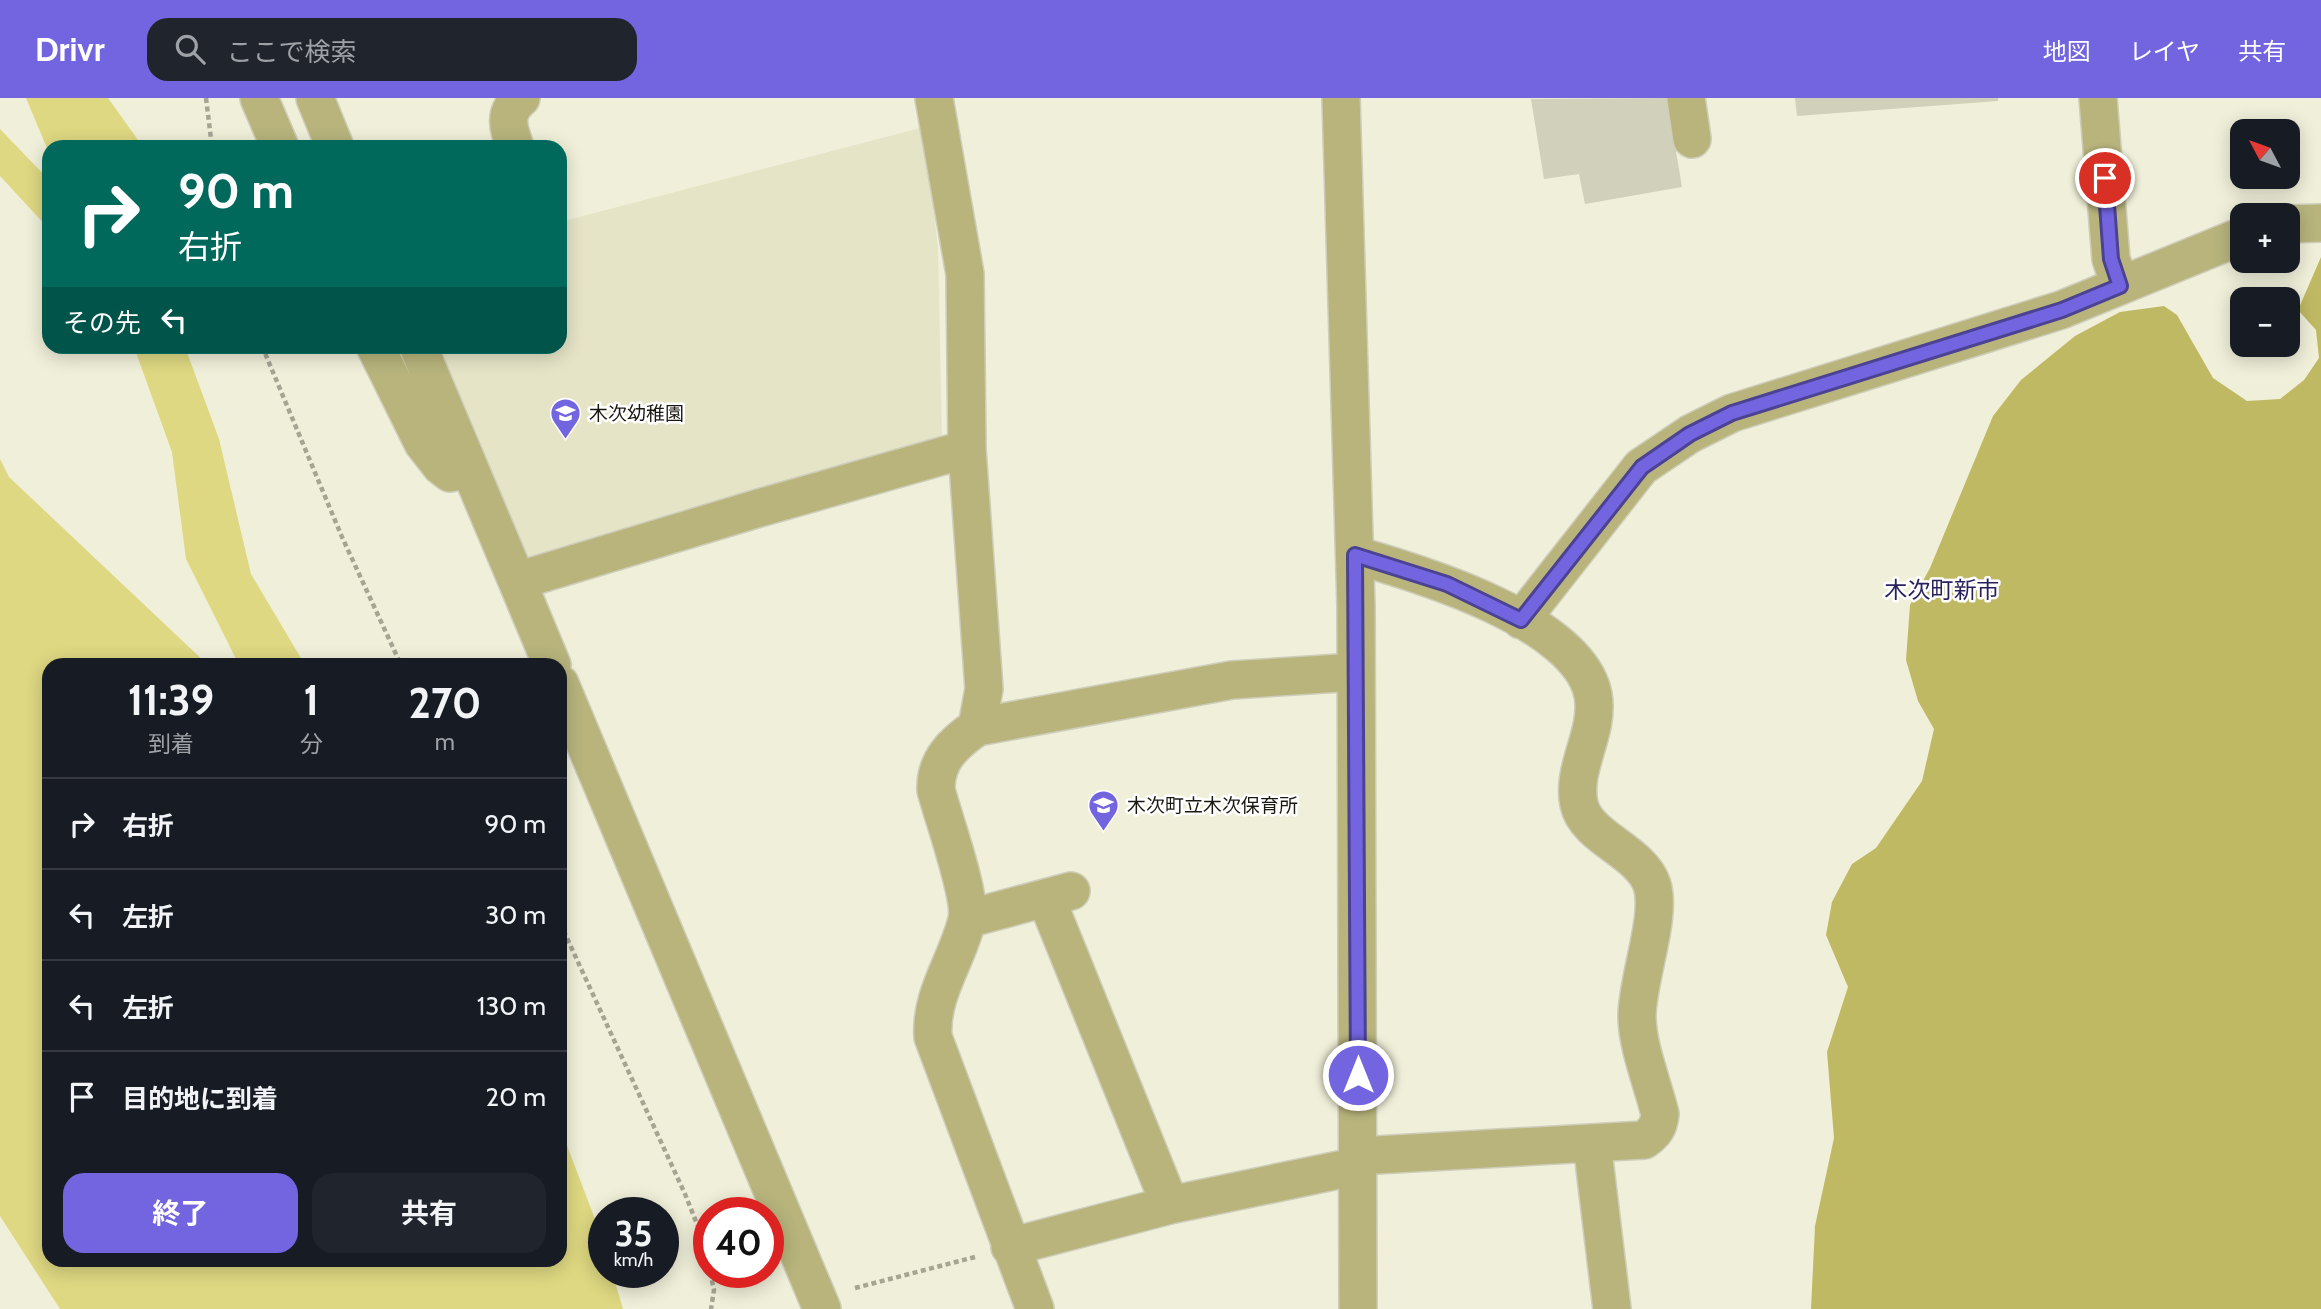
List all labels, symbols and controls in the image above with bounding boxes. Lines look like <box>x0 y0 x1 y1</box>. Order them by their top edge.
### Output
search box <box>147 18 637 81</box>
text: Drivr <box>35 29 105 69</box>
icon: search <box>171 30 209 68</box>
text: ここで検索 <box>227 36 357 68</box>
text: 地図 <box>2043 37 2091 66</box>
text: レイヤ <box>2129 37 2200 66</box>
text: 共有 <box>2238 37 2286 66</box>
north arrow <box>2230 119 2300 189</box>
map controls <box>2230 119 2300 357</box>
pin <box>2075 148 2135 208</box>
icon: arrive <box>2086 159 2124 197</box>
text: 90 m <box>178 161 294 220</box>
icon: right <box>63 168 154 259</box>
button: + <box>2230 203 2300 273</box>
text: 右折 <box>178 227 242 266</box>
button: − <box>2230 287 2300 357</box>
icon: left <box>155 301 193 339</box>
text: その先 <box>63 307 141 339</box>
school or university icon: 木次幼稚園 <box>549 396 583 440</box>
place label: 木次幼稚園 <box>589 402 684 425</box>
district label: 木次町新市 <box>1885 576 2000 604</box>
text: 11:39 <box>128 674 214 726</box>
text: 1 <box>304 674 319 726</box>
text: 270 <box>408 677 481 729</box>
text: m <box>435 728 455 756</box>
text: 到着 <box>148 730 194 758</box>
text: 分 <box>300 730 323 758</box>
school or university icon: 木次町立木次保育所 <box>1087 788 1121 832</box>
place label: 木次町立木次保育所 <box>1127 794 1298 817</box>
icon: right <box>63 805 101 843</box>
text: 90 m <box>484 808 546 840</box>
text: 右折 <box>122 810 174 842</box>
icon: left <box>63 896 101 934</box>
text: 30 m <box>485 899 546 931</box>
text: 左折 <box>122 901 174 933</box>
icon: left <box>63 987 101 1025</box>
text: 130 m <box>477 990 546 1022</box>
text: 左折 <box>122 992 174 1024</box>
position arrow <box>1321 1038 1395 1112</box>
icon: arrive <box>63 1078 101 1116</box>
text: 20 m <box>486 1081 546 1113</box>
text: 目的地に到着 <box>122 1083 278 1115</box>
button: 終了 <box>63 1173 298 1253</box>
button: 共有 <box>312 1173 546 1253</box>
speed limit sign: 40 <box>693 1197 784 1288</box>
text: 35 <box>615 1212 652 1255</box>
text: km/h <box>614 1249 653 1271</box>

